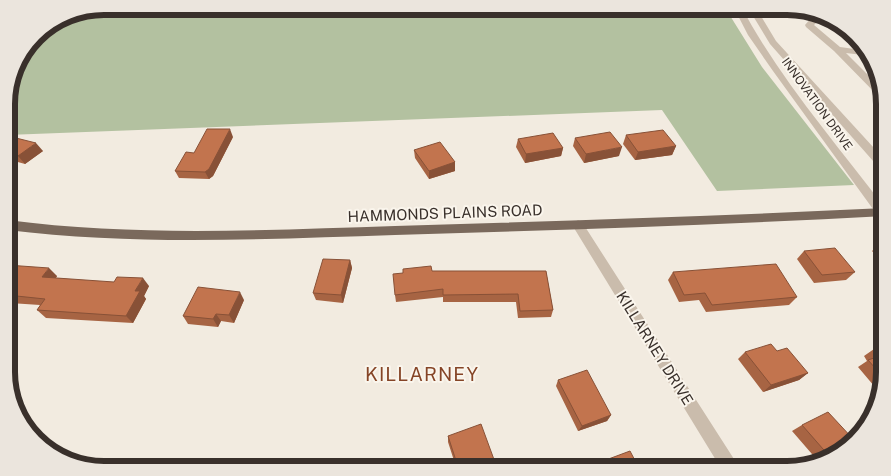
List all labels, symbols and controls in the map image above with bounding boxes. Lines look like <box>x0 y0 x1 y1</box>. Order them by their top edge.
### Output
street label: INNOVATION DRIVE <box>779 55 855 153</box>
street label: HAMMONDS PLAINS ROAD <box>347 201 543 225</box>
street label: KILLARNEY DRIVE <box>613 288 697 408</box>
district label: KILLARNEY <box>365 363 479 385</box>

